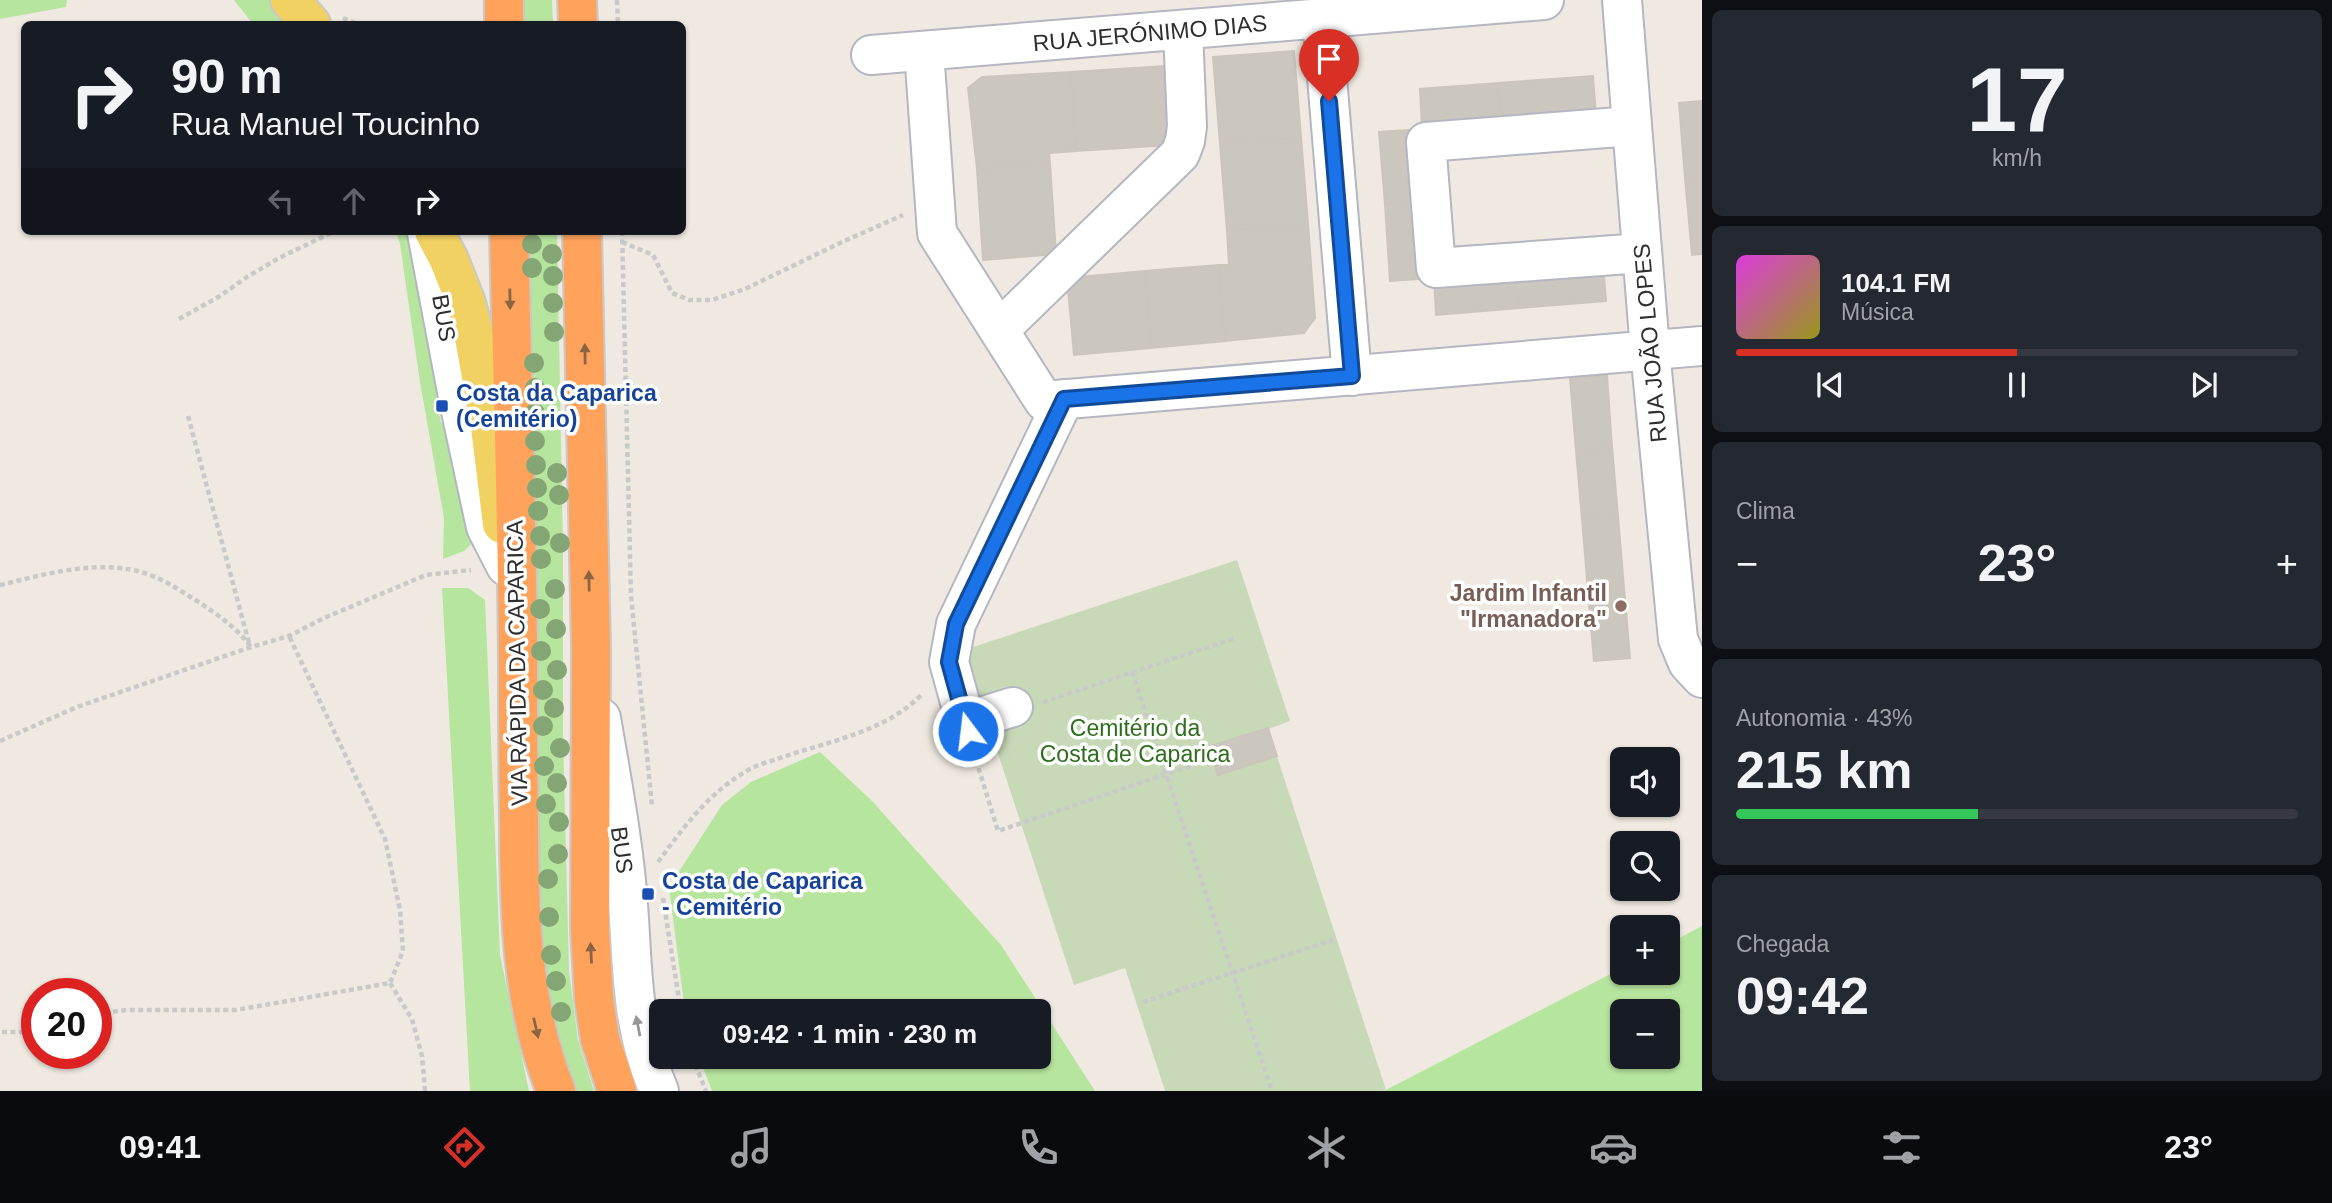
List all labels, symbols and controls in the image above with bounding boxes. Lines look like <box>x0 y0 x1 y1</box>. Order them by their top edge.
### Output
street label: RUA JERÓNIMO DIAS <box>1032 10 1268 56</box>
pin <box>1299 29 1359 101</box>
icon: arrive <box>1310 40 1348 78</box>
icon: right <box>56 49 147 140</box>
text: 90 m <box>171 49 283 103</box>
text: 17 <box>1966 49 2068 150</box>
text: Rua Manuel Toucinho <box>171 106 480 142</box>
text: km/h <box>1992 145 2042 171</box>
icon: left <box>262 182 300 220</box>
icon: ahead <box>335 182 373 220</box>
icon: right <box>408 182 446 220</box>
street label: RUA JOÃO LOPES <box>1628 243 1672 443</box>
text: 104.1 FM <box>1841 268 1951 298</box>
one-way arrow <box>505 288 516 310</box>
street label: BUS <box>427 292 461 344</box>
text: Música <box>1841 299 1914 325</box>
one-way arrow <box>579 342 590 364</box>
icon: previous <box>1811 366 1849 404</box>
icon: pause <box>1998 366 2036 404</box>
icon: next <box>2185 366 2223 404</box>
place label: Costa da Caparica (Cemitério) <box>456 380 657 432</box>
marker: Costa da Caparica (Cemitério) <box>434 398 450 414</box>
text: Clima <box>1736 498 1795 524</box>
street label: VIA RÁPIDA DA CAPARICA <box>501 519 532 806</box>
text: 23° <box>1978 534 2056 592</box>
text: − <box>1736 543 1758 585</box>
text: + <box>2276 543 2298 585</box>
one-way arrow <box>584 570 595 592</box>
place label: Jardim Infantil "Irmanadora" <box>1450 580 1607 632</box>
marker: Jardim Infantil "Irmanadora" <box>1613 598 1629 614</box>
position arrow <box>931 694 1005 768</box>
text: Autonomia · 43% <box>1736 705 1912 731</box>
park label: Cemitério da Costa de Caparica <box>1040 715 1230 767</box>
text: 215 km <box>1736 741 1912 799</box>
map controls <box>1610 747 1680 1069</box>
button: sound <box>1610 747 1680 817</box>
street label: BUS <box>606 825 638 875</box>
button: search <box>1610 831 1680 901</box>
place label: Costa de Caparica - Cemitério <box>662 868 863 920</box>
marker: Costa de Caparica - Cemitério <box>640 886 656 902</box>
button: + <box>1610 915 1680 985</box>
text: Chegada <box>1736 931 1829 957</box>
one-way arrow <box>586 941 597 963</box>
text: 09:42 <box>1736 967 1869 1025</box>
speed limit sign: 20 <box>21 978 112 1069</box>
button: − <box>1610 999 1680 1069</box>
one-way arrow <box>632 1015 643 1037</box>
one-way arrow <box>531 1017 542 1039</box>
text: 09:42 · 1 min · 230 m <box>723 1019 977 1049</box>
icon: directions <box>440 1123 489 1172</box>
icon: music <box>727 1123 776 1172</box>
icon: phone <box>1014 1123 1063 1172</box>
icon: climate <box>1302 1123 1351 1172</box>
icon: car <box>1589 1123 1638 1172</box>
icon: filters <box>1877 1123 1926 1172</box>
text: 09:41 <box>119 1129 201 1165</box>
text: 23° <box>2164 1129 2213 1165</box>

